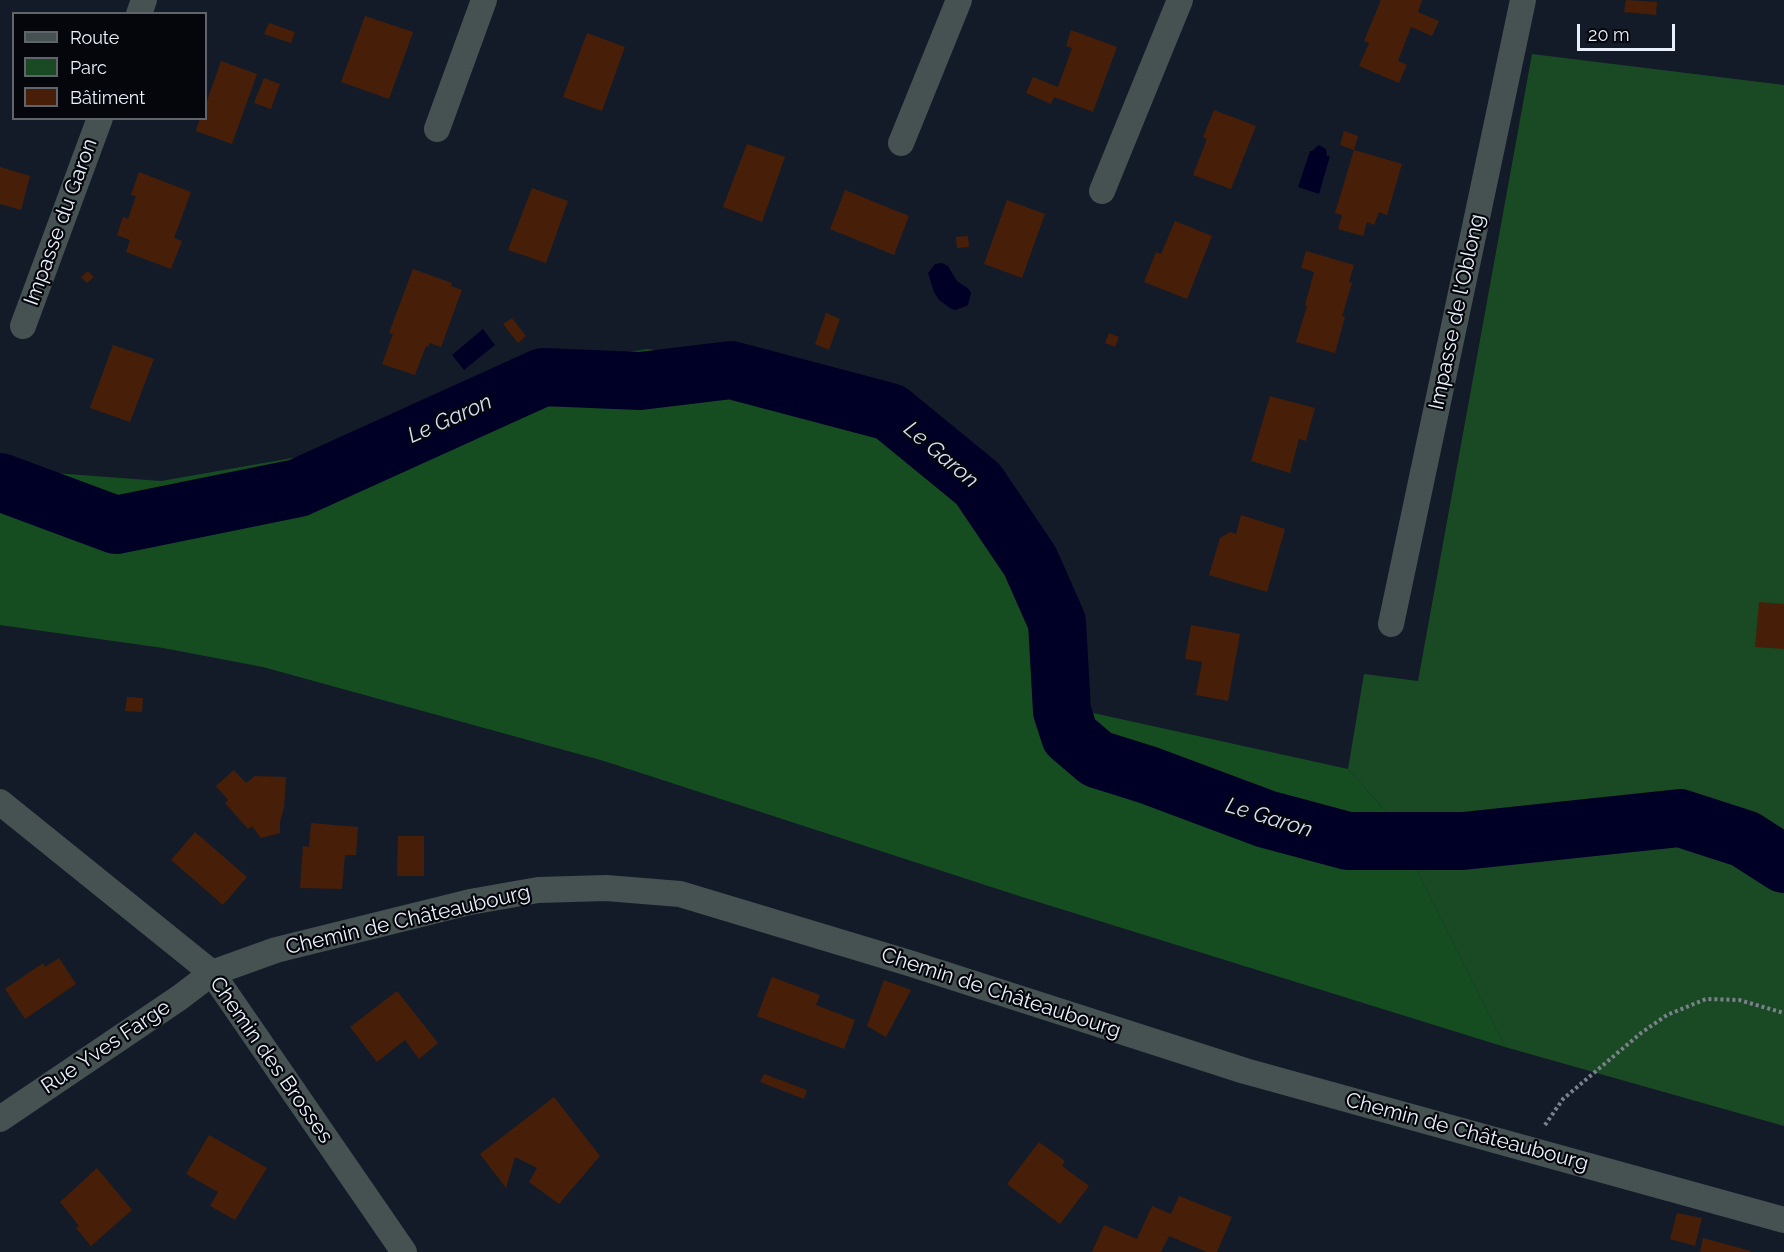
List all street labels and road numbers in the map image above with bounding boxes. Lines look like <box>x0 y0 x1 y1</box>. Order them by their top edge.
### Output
street label: Impasse du Garon <box>19 135 103 309</box>
street label: Impasse de l'Oblong <box>1424 212 1490 412</box>
street label: Chemin de Châteaubourg <box>283 880 533 960</box>
street label: Chemin de Châteaubourg <box>878 942 1124 1044</box>
street label: Chemin des Brosses <box>204 972 338 1148</box>
street label: Rue Yves Farge <box>37 995 175 1099</box>
street label: Chemin de Châteaubourg <box>1343 1087 1591 1177</box>

